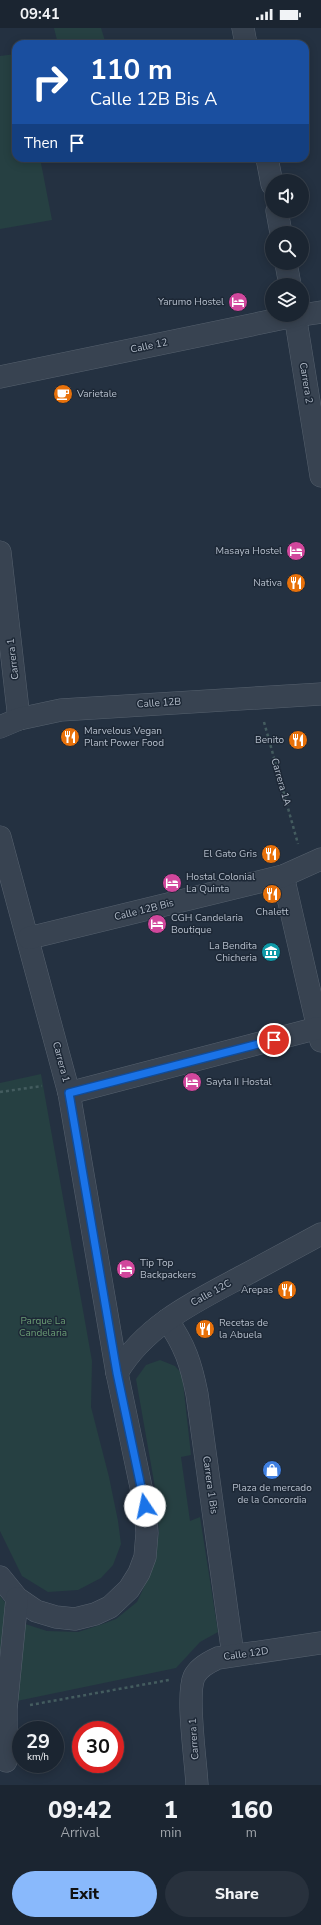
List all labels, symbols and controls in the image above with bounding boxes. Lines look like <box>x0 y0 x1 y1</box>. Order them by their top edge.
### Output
text: 09:41 <box>20 4 60 24</box>
text: 110 m <box>90 51 173 89</box>
icon: right <box>24 56 76 108</box>
text: Calle 12B Bis A <box>90 87 217 111</box>
icon: arrive <box>66 132 88 154</box>
text: Then <box>24 133 58 153</box>
map controls <box>265 174 309 322</box>
button: sound <box>265 174 309 218</box>
button: search <box>265 226 309 270</box>
button: layers <box>265 278 309 322</box>
hotel icon: Yarumo Hostel <box>227 291 249 313</box>
place label: Yarumo Hostel <box>157 295 224 309</box>
street label: Calle 12 <box>129 335 169 357</box>
street label: Carrera 2 <box>296 361 316 405</box>
cafe icon: Varietale <box>52 383 74 405</box>
place label: Varietale <box>76 387 117 401</box>
hotel icon: Masaya Hostel <box>285 540 307 562</box>
place label: Masaya Hostel <box>216 544 282 558</box>
restaurant icon: Nativa <box>285 572 307 594</box>
place label: Nativa <box>253 576 282 590</box>
street label: Carrera 1 <box>4 637 22 681</box>
street label: Calle 12B <box>136 694 182 712</box>
place label: Marvelous Vegan Plant Power Food <box>84 724 164 750</box>
restaurant icon: Marvelous Vegan Plant Power Food <box>59 726 81 748</box>
restaurant icon: Benito <box>287 729 309 751</box>
place label: Benito <box>255 733 284 747</box>
street label: Carrera 1A <box>268 757 295 808</box>
restaurant icon: El Gato Gris <box>260 843 282 865</box>
place label: El Gato Gris <box>204 847 257 861</box>
place label: Hostal Colonial La Quinta <box>186 870 255 896</box>
hotel icon: Hostal Colonial La Quinta <box>161 872 183 894</box>
restaurant icon: Chalett <box>261 883 283 905</box>
street label: Calle 12B Bis <box>113 896 175 924</box>
place label: Chalett <box>256 905 289 919</box>
place label: CGH Candelaria Boutique <box>171 911 243 937</box>
hotel icon: CGH Candelaria Boutique <box>146 913 168 935</box>
place label: La Bendita Chicheria <box>209 939 257 965</box>
museum icon: La Bendita Chicheria <box>260 941 282 963</box>
pin <box>257 1023 291 1057</box>
icon: arrive <box>263 1029 285 1051</box>
street label: Carrera 1 <box>49 1040 73 1084</box>
hotel icon: Sayta II Hostal <box>181 1071 203 1093</box>
place label: Sayta II Hostal <box>206 1075 271 1089</box>
place label: Tip Top Backpackers <box>140 1256 196 1282</box>
hotel icon: Tip Top Backpackers <box>115 1258 137 1280</box>
street label: Calle 12C <box>188 1276 234 1310</box>
restaurant icon: Arepas <box>276 1279 298 1301</box>
place label: Arepas <box>241 1283 273 1297</box>
park label: Parque La Candelaria <box>19 1314 67 1340</box>
place label: Recetas de la Abuela <box>219 1316 268 1342</box>
restaurant icon: Recetas de la Abuela <box>194 1318 216 1340</box>
street label: Carrera 1 Bis <box>199 1455 221 1515</box>
shop icon: Plaza de mercado de la Concordia <box>261 1459 283 1481</box>
place label: Plaza de mercado de la Concordia <box>232 1481 312 1507</box>
position arrow <box>124 1485 166 1527</box>
street label: Calle 12D <box>223 1644 269 1664</box>
street label: Carrera 1 <box>186 1718 202 1760</box>
speed limit sign: 30 <box>72 1721 124 1773</box>
text: 29 <box>26 1728 50 1755</box>
text: km/h <box>27 1750 49 1764</box>
text: 09:42 <box>48 1794 112 1826</box>
text: 1 <box>164 1794 178 1826</box>
text: 160 <box>230 1794 273 1826</box>
text: Arrival <box>60 1824 100 1842</box>
text: min <box>160 1824 182 1842</box>
text: m <box>246 1824 257 1842</box>
button: Exit <box>12 1871 157 1917</box>
button: Share <box>165 1871 309 1917</box>

